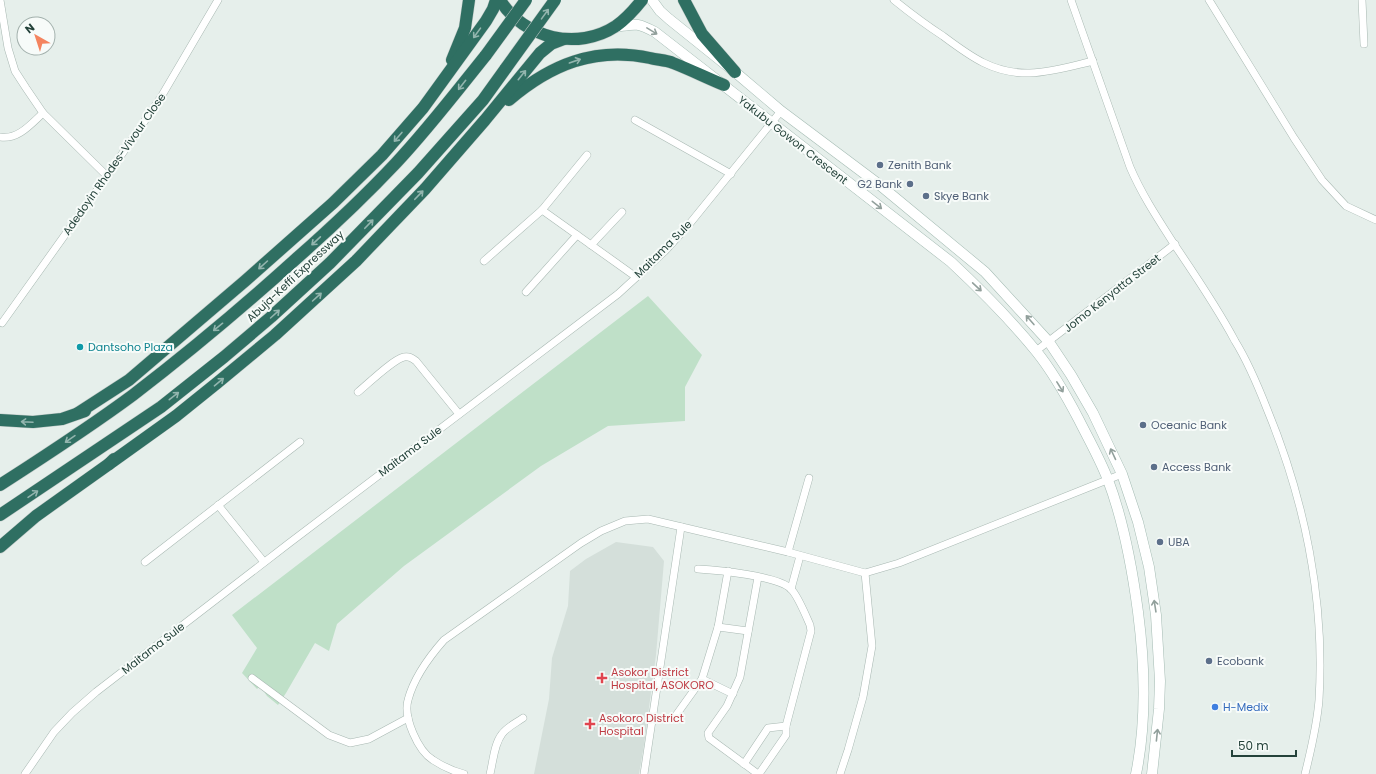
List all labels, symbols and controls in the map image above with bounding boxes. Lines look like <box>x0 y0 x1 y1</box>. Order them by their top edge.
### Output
one-way arrow <box>541 9 550 20</box>
north arrow <box>16 16 56 56</box>
text: N <box>21 19 38 37</box>
one-way arrow <box>646 27 657 35</box>
one-way arrow <box>473 28 481 39</box>
one-way arrow <box>569 57 582 64</box>
one-way arrow <box>517 70 526 81</box>
one-way arrow <box>458 80 466 91</box>
street label: Adedoyin Rhodes-Vivour Close <box>59 90 169 238</box>
street label: Yakubu Gowon Crescent <box>735 92 851 188</box>
one-way arrow <box>393 131 402 142</box>
place label: Zenith Bank <box>888 157 952 173</box>
marker: Zenith Bank <box>875 160 885 170</box>
place label: G2 Bank <box>857 176 902 192</box>
marker: G2 Bank <box>905 179 915 189</box>
place label: Skye Bank <box>934 188 989 204</box>
one-way arrow <box>414 190 424 200</box>
marker: Skye Bank <box>921 191 931 201</box>
one-way arrow <box>871 200 882 209</box>
street label: Maitama Sule <box>631 216 696 281</box>
one-way arrow <box>364 219 374 229</box>
street label: Abuja-Keffi Expressway <box>243 226 348 325</box>
one-way arrow <box>311 236 321 246</box>
street label: Jomo Kenyatta Street <box>1060 250 1164 336</box>
one-way arrow <box>258 260 268 269</box>
one-way arrow <box>972 282 983 291</box>
one-way arrow <box>312 292 322 301</box>
one-way arrow <box>269 309 280 318</box>
one-way arrow <box>1025 315 1034 326</box>
one-way arrow <box>213 322 224 331</box>
place label: Dantsoho Plaza <box>88 339 173 355</box>
marker: Dantsoho Plaza <box>75 342 85 352</box>
one-way arrow <box>213 377 224 386</box>
one-way arrow <box>1056 381 1064 393</box>
one-way arrow <box>169 392 180 401</box>
place label: Oceanic Bank <box>1151 417 1227 433</box>
one-way arrow <box>21 418 34 425</box>
marker: Oceanic Bank <box>1138 420 1148 430</box>
street label: Maitama Sule <box>375 422 445 480</box>
one-way arrow <box>65 435 76 443</box>
one-way arrow <box>1109 448 1116 460</box>
place label: Access Bank <box>1162 459 1231 475</box>
marker: Access Bank <box>1149 462 1159 472</box>
one-way arrow <box>27 490 38 498</box>
place label: UBA <box>1168 534 1190 550</box>
marker: UBA <box>1155 537 1165 547</box>
one-way arrow <box>1150 600 1158 613</box>
street label: Maitama Sule <box>118 618 188 678</box>
place label: Ecobank <box>1217 653 1264 669</box>
marker: Ecobank <box>1204 656 1214 666</box>
place label: Asokor District Hospital, ASOKORO <box>611 664 714 693</box>
marker: Asokor District Hospital, ASOKORO <box>596 672 608 684</box>
place label: H-Medix <box>1223 699 1269 715</box>
marker: H-Medix <box>1210 702 1220 712</box>
place label: Asokoro District Hospital <box>599 710 684 739</box>
marker: Asokoro District Hospital <box>584 718 596 730</box>
one-way arrow <box>1153 729 1160 742</box>
scale bar <box>1232 732 1296 758</box>
text: 50 m <box>1238 737 1269 754</box>

